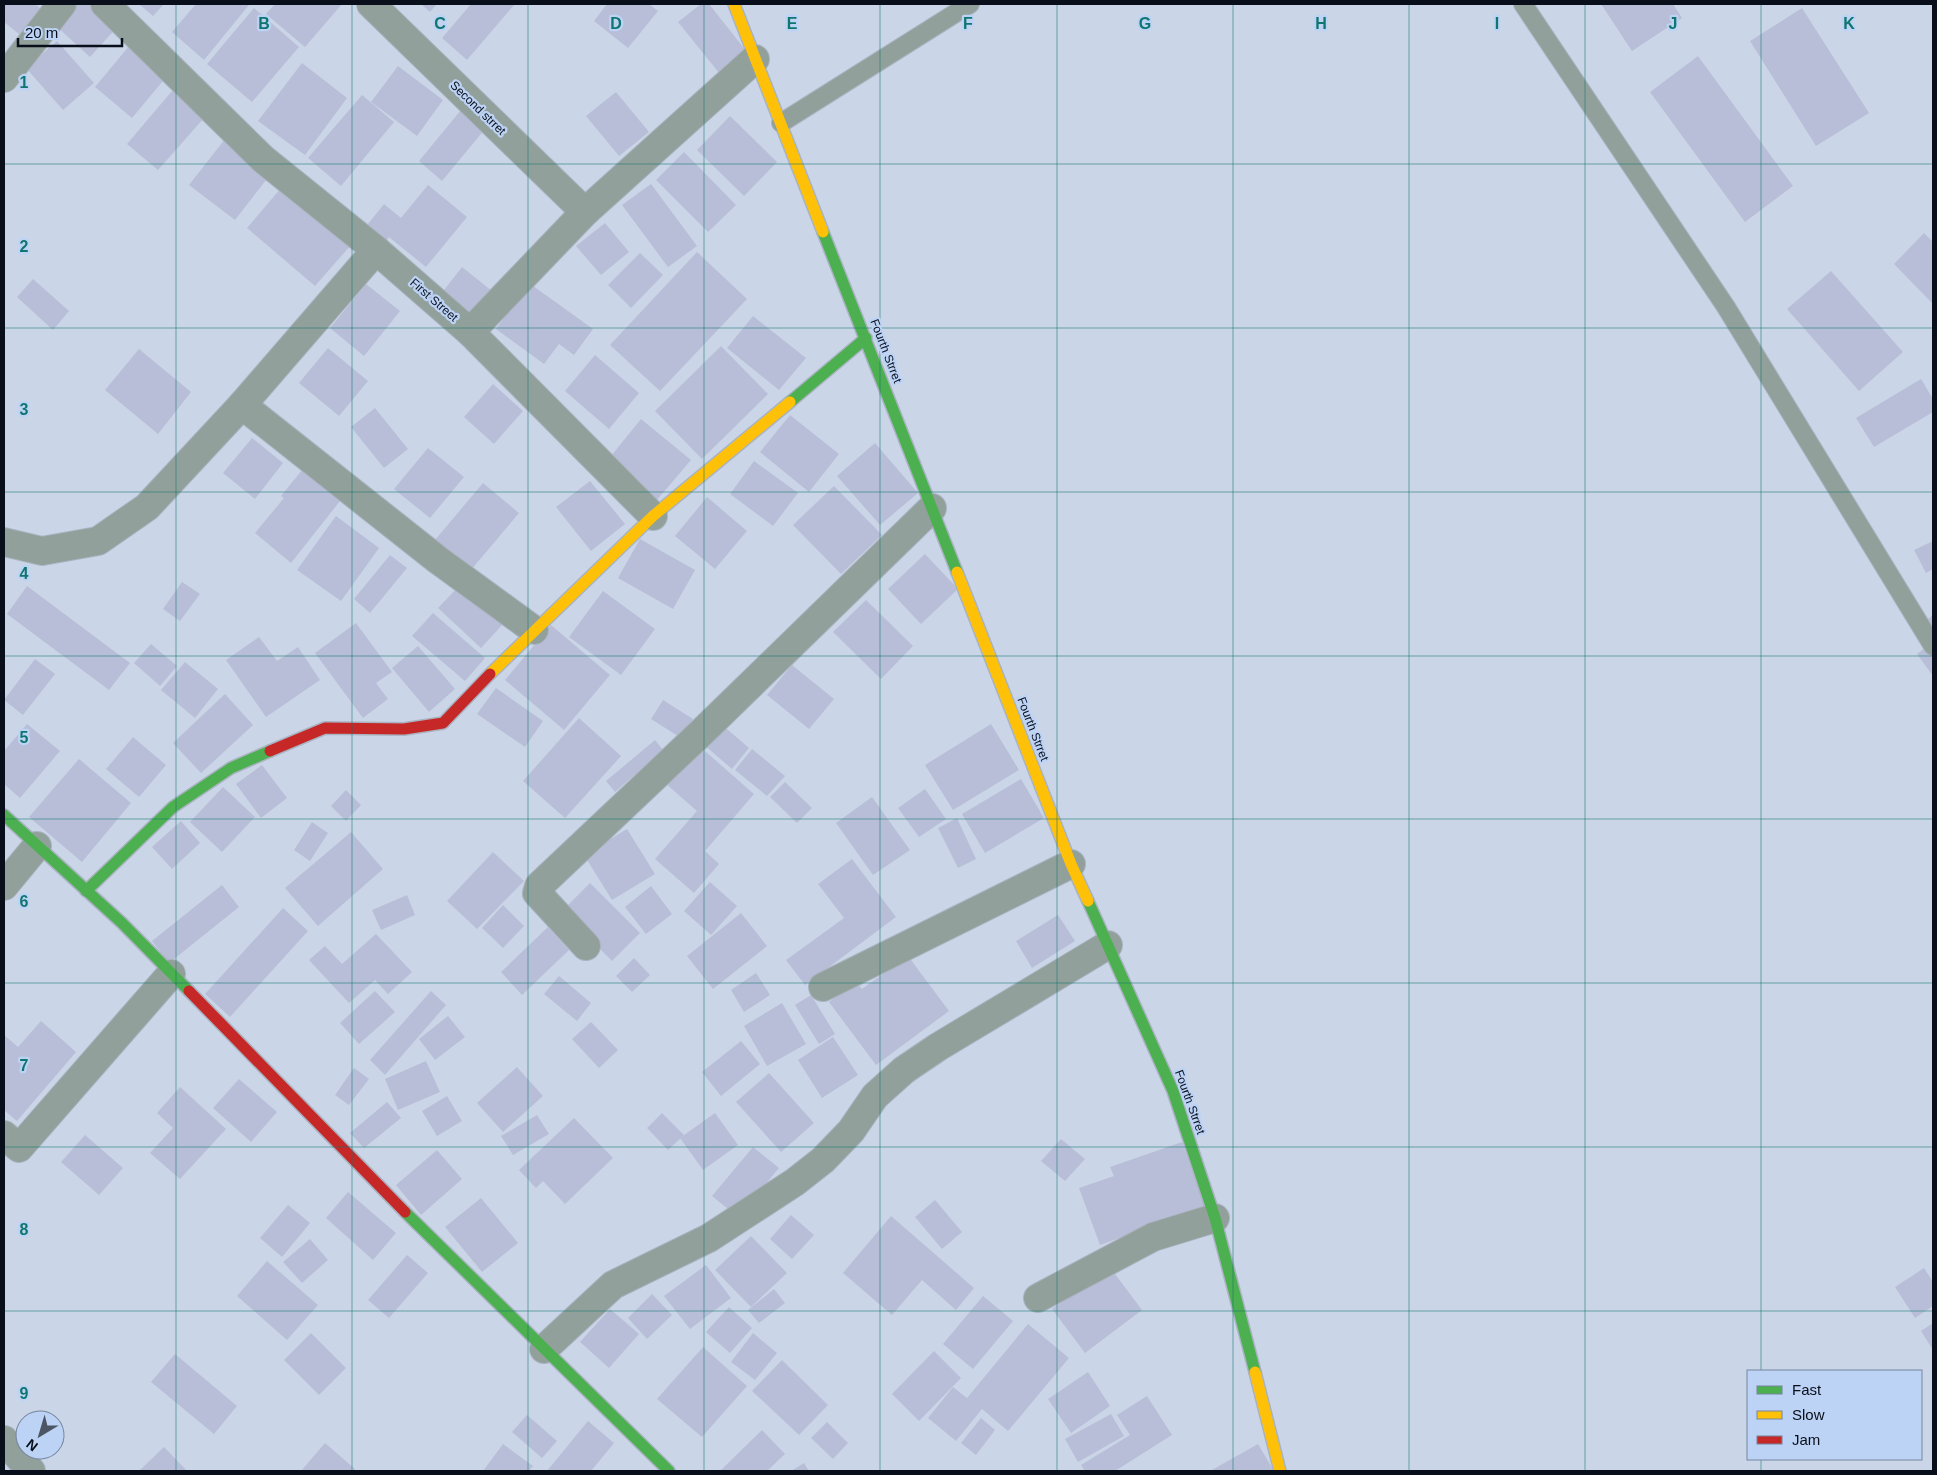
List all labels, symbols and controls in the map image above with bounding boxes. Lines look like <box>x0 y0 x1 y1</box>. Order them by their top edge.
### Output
scale bar <box>18 15 121 47</box>
text: B <box>258 15 270 32</box>
text: C <box>434 15 446 32</box>
text: D <box>610 15 622 32</box>
text: E <box>787 15 798 32</box>
text: F <box>963 15 973 32</box>
text: G <box>1139 15 1151 32</box>
text: H <box>1315 15 1327 32</box>
text: I <box>1495 15 1499 32</box>
text: J <box>1669 15 1677 32</box>
text: K <box>1843 15 1855 32</box>
text: 20 m <box>25 24 58 41</box>
text: 1 <box>20 74 29 91</box>
street label: Second strret <box>447 78 509 138</box>
text: 2 <box>20 238 29 255</box>
street label: First Street <box>407 275 461 325</box>
street label: Fourth Strret <box>867 317 905 386</box>
text: 3 <box>20 401 29 418</box>
text: 4 <box>20 565 29 582</box>
street label: Fourth Strret <box>1014 695 1052 764</box>
text: 5 <box>20 729 29 746</box>
text: 6 <box>20 893 29 910</box>
text: 7 <box>20 1057 29 1074</box>
street label: Fourth Strret <box>1172 1068 1208 1137</box>
text: 8 <box>20 1221 29 1238</box>
legend <box>1747 1370 1922 1460</box>
text: Fast <box>1792 1381 1822 1398</box>
text: 9 <box>20 1385 29 1402</box>
text: Slow <box>1792 1406 1825 1423</box>
north arrow <box>15 1410 65 1460</box>
text: Jam <box>1792 1431 1820 1448</box>
text: N <box>23 1436 41 1455</box>

